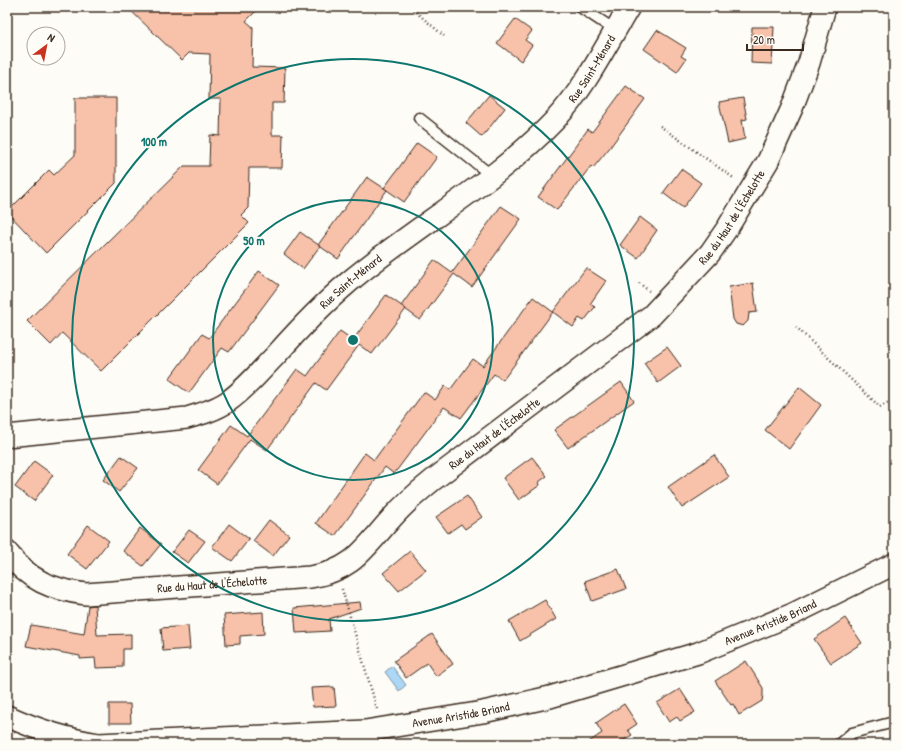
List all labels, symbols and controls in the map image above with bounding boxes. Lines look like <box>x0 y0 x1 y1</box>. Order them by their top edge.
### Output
north arrow <box>26 26 66 66</box>
scale bar <box>747 26 803 52</box>
text: N <box>45 30 58 45</box>
street label: Rue Saint-Ménard <box>564 31 619 106</box>
text: 20 m <box>753 31 775 48</box>
text: 100 m <box>141 133 167 150</box>
street label: Rue du Haut de l'Échelotte <box>694 166 769 268</box>
text: 50 m <box>243 232 265 249</box>
street label: Rue Saint-Ménard <box>316 250 385 312</box>
centre of rings <box>346 333 360 347</box>
street label: Rue du Haut de l'Échelotte <box>445 393 544 473</box>
street label: Rue du Haut de l'Échelotte <box>156 571 268 597</box>
street label: Avenue Aristide Briand <box>722 595 819 649</box>
street label: Avenue Aristide Briand <box>411 697 511 731</box>

